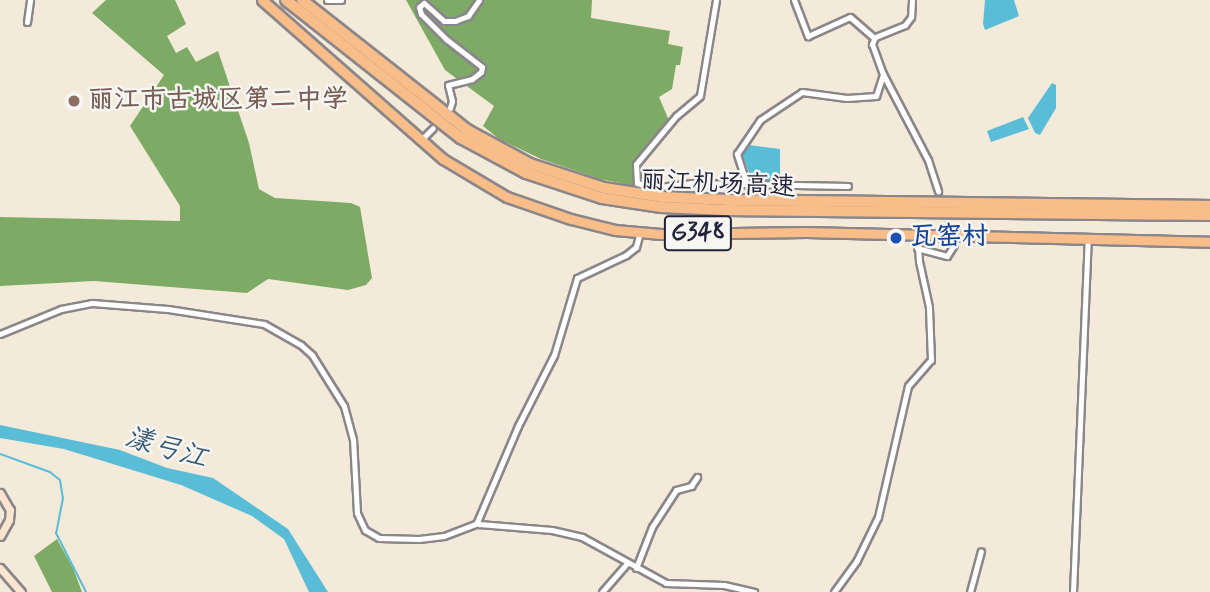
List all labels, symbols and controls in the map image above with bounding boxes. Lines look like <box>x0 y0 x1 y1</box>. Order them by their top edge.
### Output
place label: 丽江市古城区第二中学 <box>88 85 348 117</box>
marker: 丽江市古城区第二中学 <box>66 93 82 109</box>
street label: 丽江机场高速 <box>639 165 797 205</box>
road number: G348 <box>663 212 733 254</box>
place label: 瓦窑村 <box>910 222 988 254</box>
marker: 瓦窑村 <box>888 230 904 246</box>
water label: 漾弓江 <box>121 421 211 477</box>

